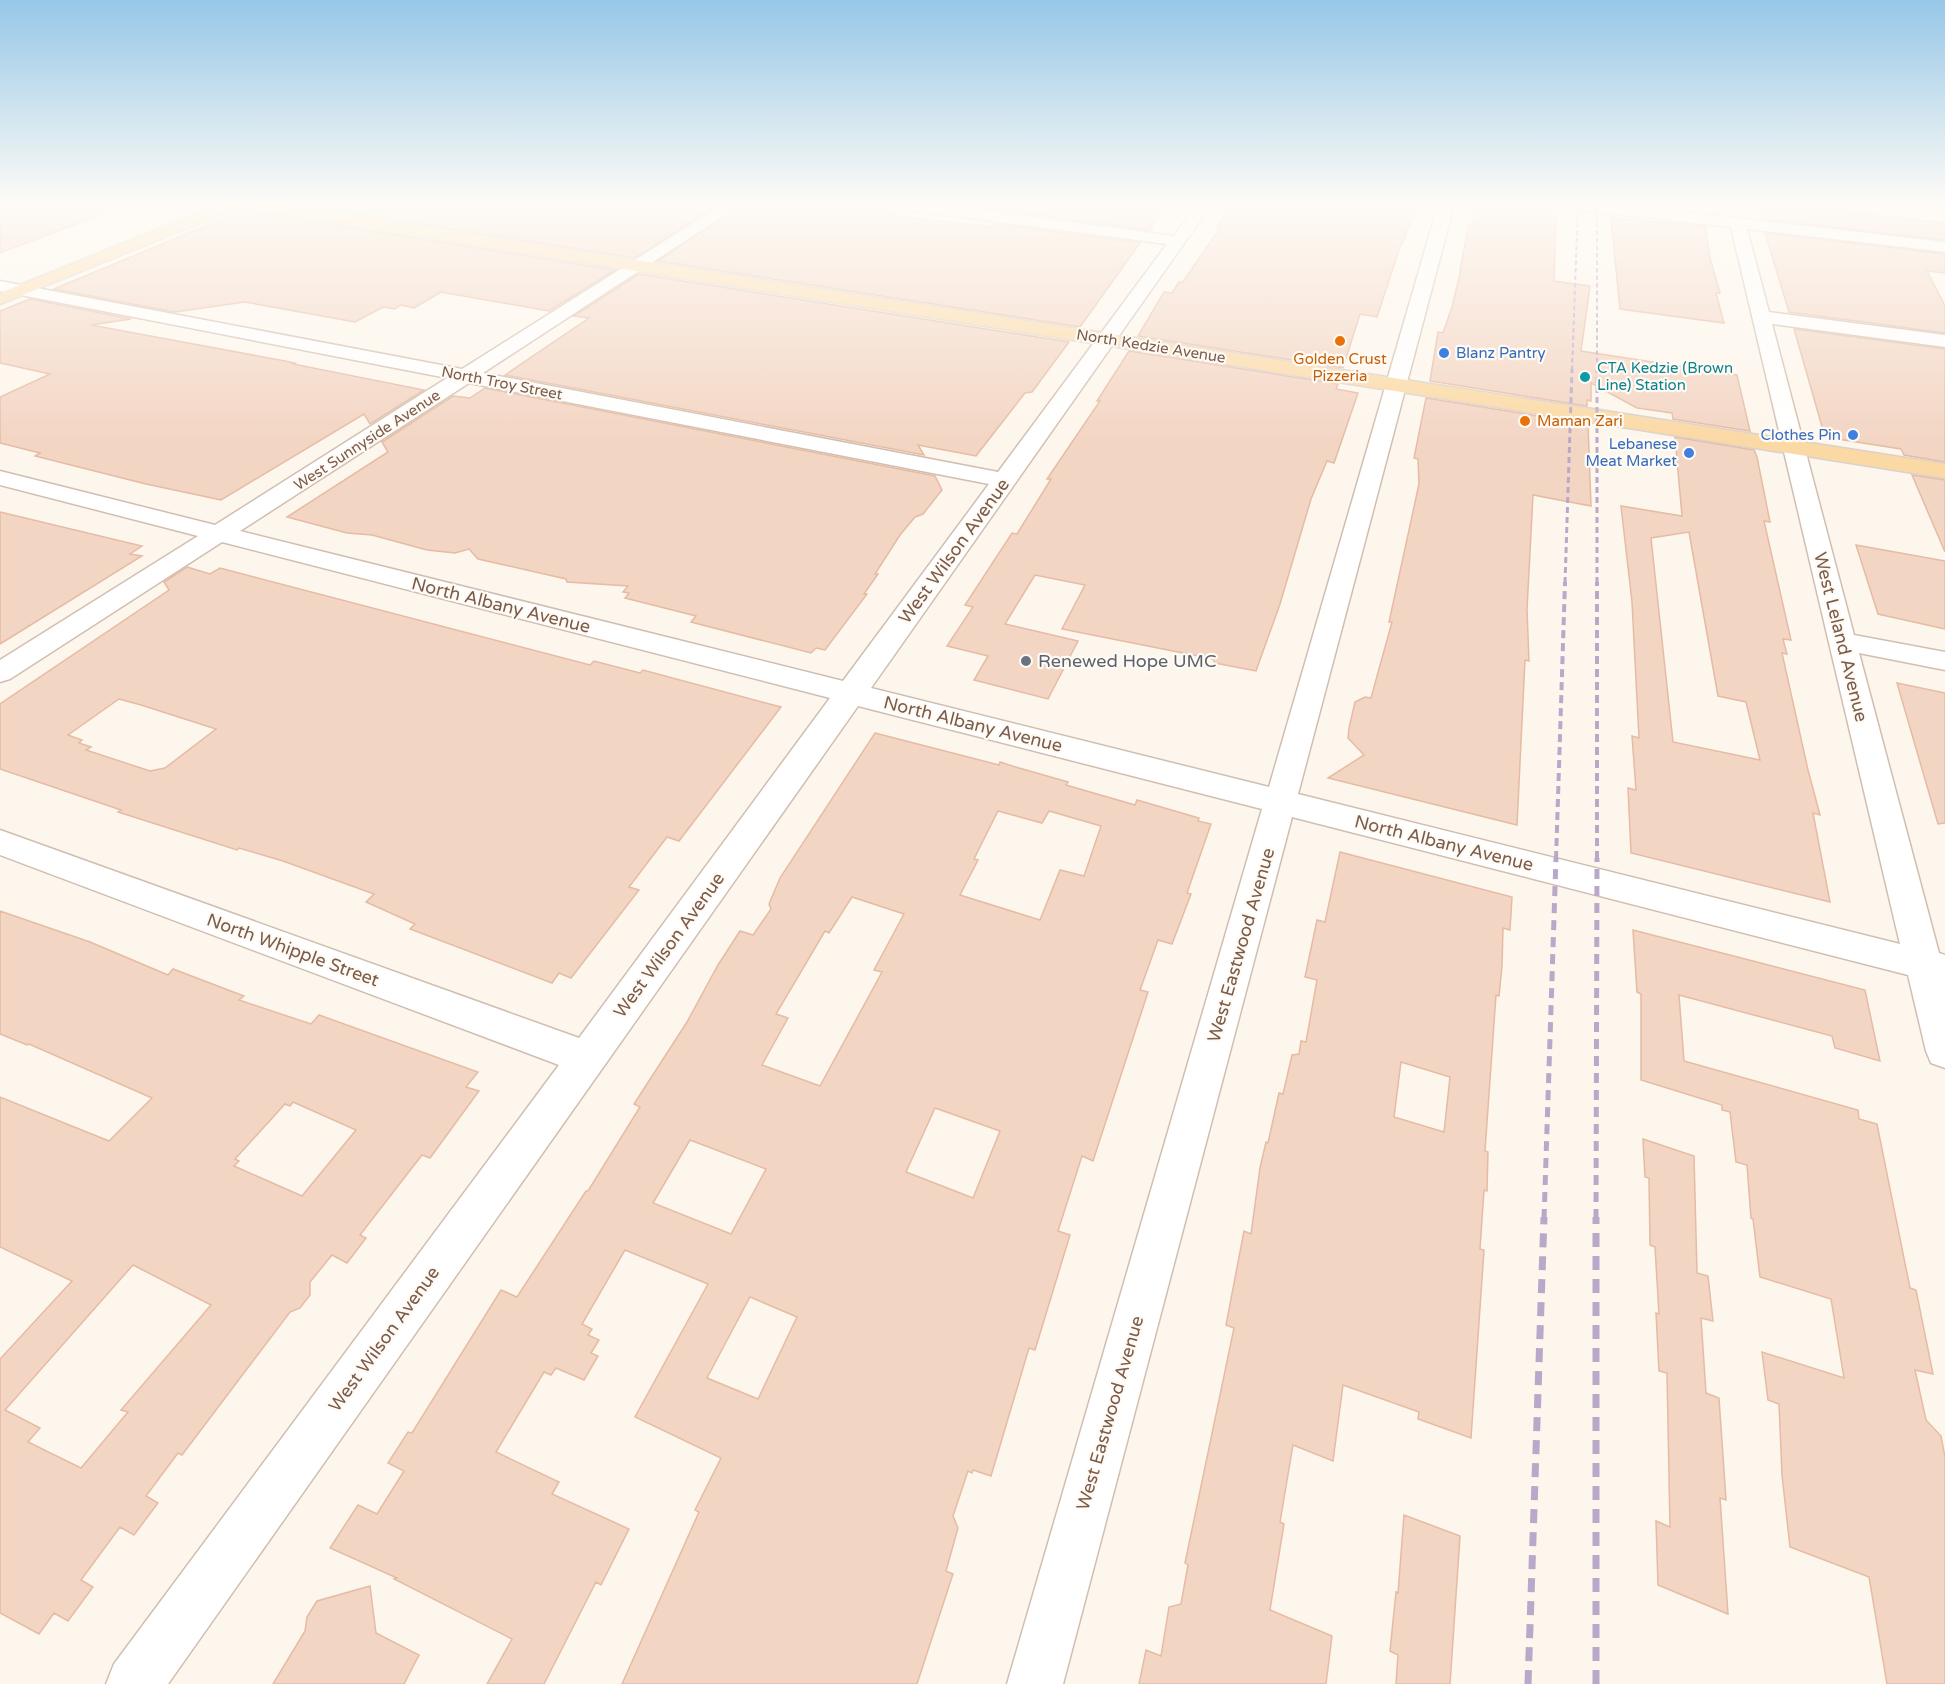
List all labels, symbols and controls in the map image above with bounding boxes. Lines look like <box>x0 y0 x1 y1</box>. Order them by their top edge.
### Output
street label: North Kedzie Avenue <box>1075 325 1227 367</box>
marker: Golden Crust Pizzeria <box>1333 334 1347 348</box>
place label: Blanz Pantry <box>1456 344 1546 362</box>
marker: Blanz Pantry <box>1437 346 1451 360</box>
place label: Golden Crust Pizzeria <box>1293 350 1387 385</box>
place label: CTA Kedzie (Brown Line) Station <box>1597 359 1733 394</box>
street label: North Troy Street <box>440 362 564 404</box>
marker: CTA Kedzie (Brown Line) Station <box>1578 370 1592 384</box>
street label: West Sunnyside Avenue <box>291 386 443 494</box>
place label: Maman Zari <box>1537 412 1623 430</box>
marker: Maman Zari <box>1518 414 1532 428</box>
place label: Clothes Pin <box>1760 426 1841 444</box>
marker: Clothes Pin <box>1846 428 1860 442</box>
place label: Lebanese Meat Market <box>1585 435 1677 470</box>
marker: Lebanese Meat Market <box>1682 446 1696 460</box>
street label: West Wilson Avenue <box>894 474 1014 628</box>
street label: West Leland Avenue <box>1809 550 1873 724</box>
street label: North Albany Avenue <box>409 572 593 638</box>
place label: Renewed Hope UMC <box>1038 650 1216 672</box>
marker: Renewed Hope UMC <box>1019 654 1033 668</box>
street label: North Albany Avenue <box>881 691 1065 757</box>
street label: North Albany Avenue <box>1352 810 1536 876</box>
street label: West Eastwood Avenue <box>1203 845 1279 1045</box>
street label: West Wilson Avenue <box>609 868 729 1022</box>
street label: North Whipple Street <box>204 909 382 991</box>
street label: West Wilson Avenue <box>324 1262 444 1416</box>
street label: West Eastwood Avenue <box>1072 1313 1148 1513</box>

